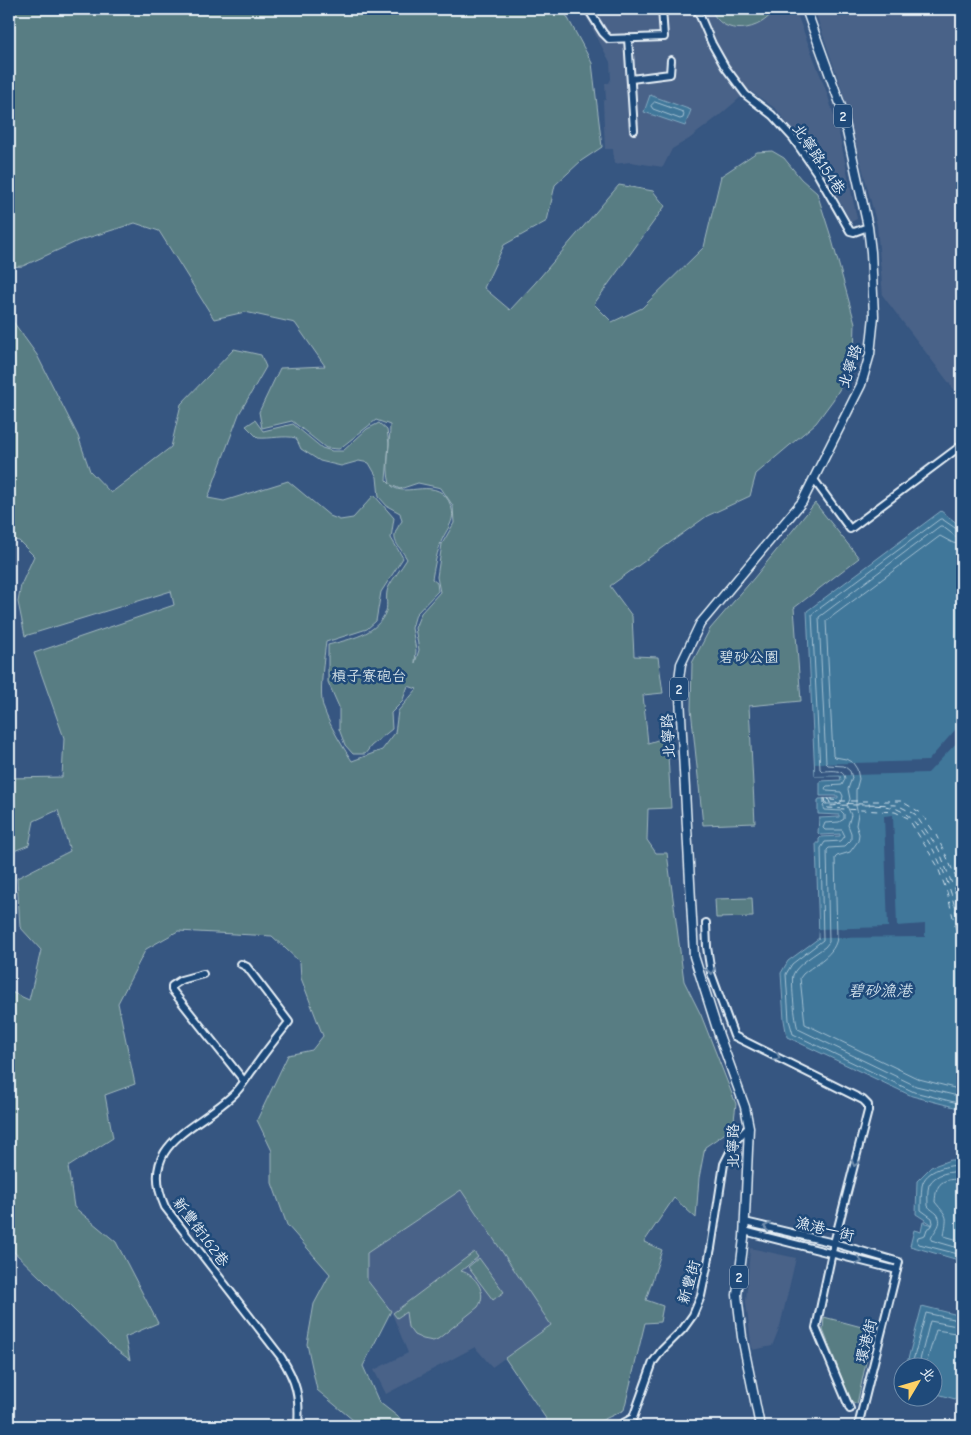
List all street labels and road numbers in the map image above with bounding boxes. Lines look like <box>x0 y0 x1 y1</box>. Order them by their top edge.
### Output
road number: 2 <box>834 104 852 128</box>
street label: 北寧路154巷 <box>789 120 849 198</box>
street label: 北寧路 <box>834 342 866 390</box>
road number: 2 <box>670 678 688 701</box>
street label: 北寧路 <box>658 713 678 759</box>
street label: 北寧路 <box>724 1123 742 1169</box>
street label: 新豐街162巷 <box>169 1194 233 1270</box>
street label: 漁港一街 <box>794 1213 856 1245</box>
street label: 新豐街 <box>674 1258 704 1306</box>
road number: 2 <box>730 1266 748 1288</box>
street label: 環港街 <box>852 1317 880 1365</box>

